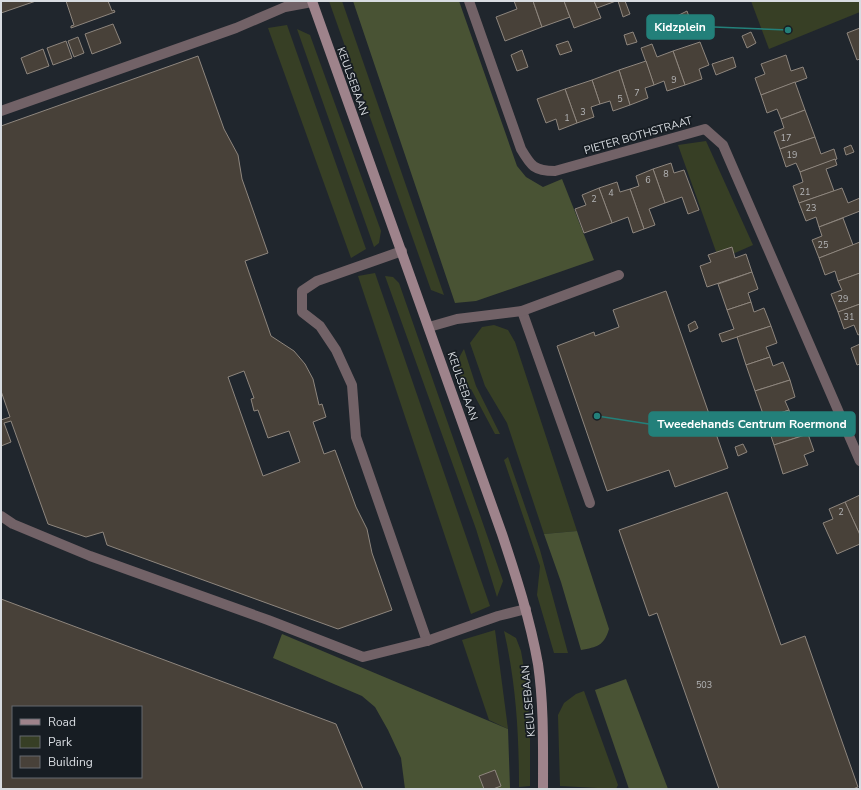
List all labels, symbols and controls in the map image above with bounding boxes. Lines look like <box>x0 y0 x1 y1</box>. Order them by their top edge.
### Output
callout: Kidzplein <box>647 15 714 39</box>
text: Kidzplein <box>654 19 706 35</box>
street label: KEULSEBAAN <box>333 45 372 117</box>
house number: 9 <box>671 74 677 86</box>
house number: 7 <box>634 87 640 99</box>
house number: 5 <box>617 93 623 105</box>
house number: 3 <box>580 106 586 118</box>
house number: 1 <box>564 112 570 124</box>
street label: PIETER BOTHSTRAAT <box>582 113 694 158</box>
house number: 17 <box>781 132 791 144</box>
house number: 19 <box>787 149 797 161</box>
house number: 8 <box>663 168 669 180</box>
house number: 6 <box>645 174 651 186</box>
house number: 21 <box>800 186 810 198</box>
house number: 4 <box>608 187 614 199</box>
house number: 2 <box>591 193 597 205</box>
house number: 23 <box>806 202 816 214</box>
house number: 25 <box>818 239 828 251</box>
house number: 29 <box>838 293 848 305</box>
house number: 31 <box>844 311 854 323</box>
street label: KEULSEBAAN <box>444 350 481 423</box>
callout: Tweedehands Centrum Roermond <box>649 412 855 436</box>
text: Tweedehands Centrum Roermond <box>657 416 847 432</box>
house number: 2 <box>838 506 844 518</box>
street label: KEULSEBAAN <box>518 665 539 737</box>
house number: 503 <box>696 679 712 691</box>
legend <box>12 706 142 778</box>
text: Road <box>48 714 76 730</box>
text: Park <box>48 734 73 750</box>
text: Building <box>48 754 93 770</box>

